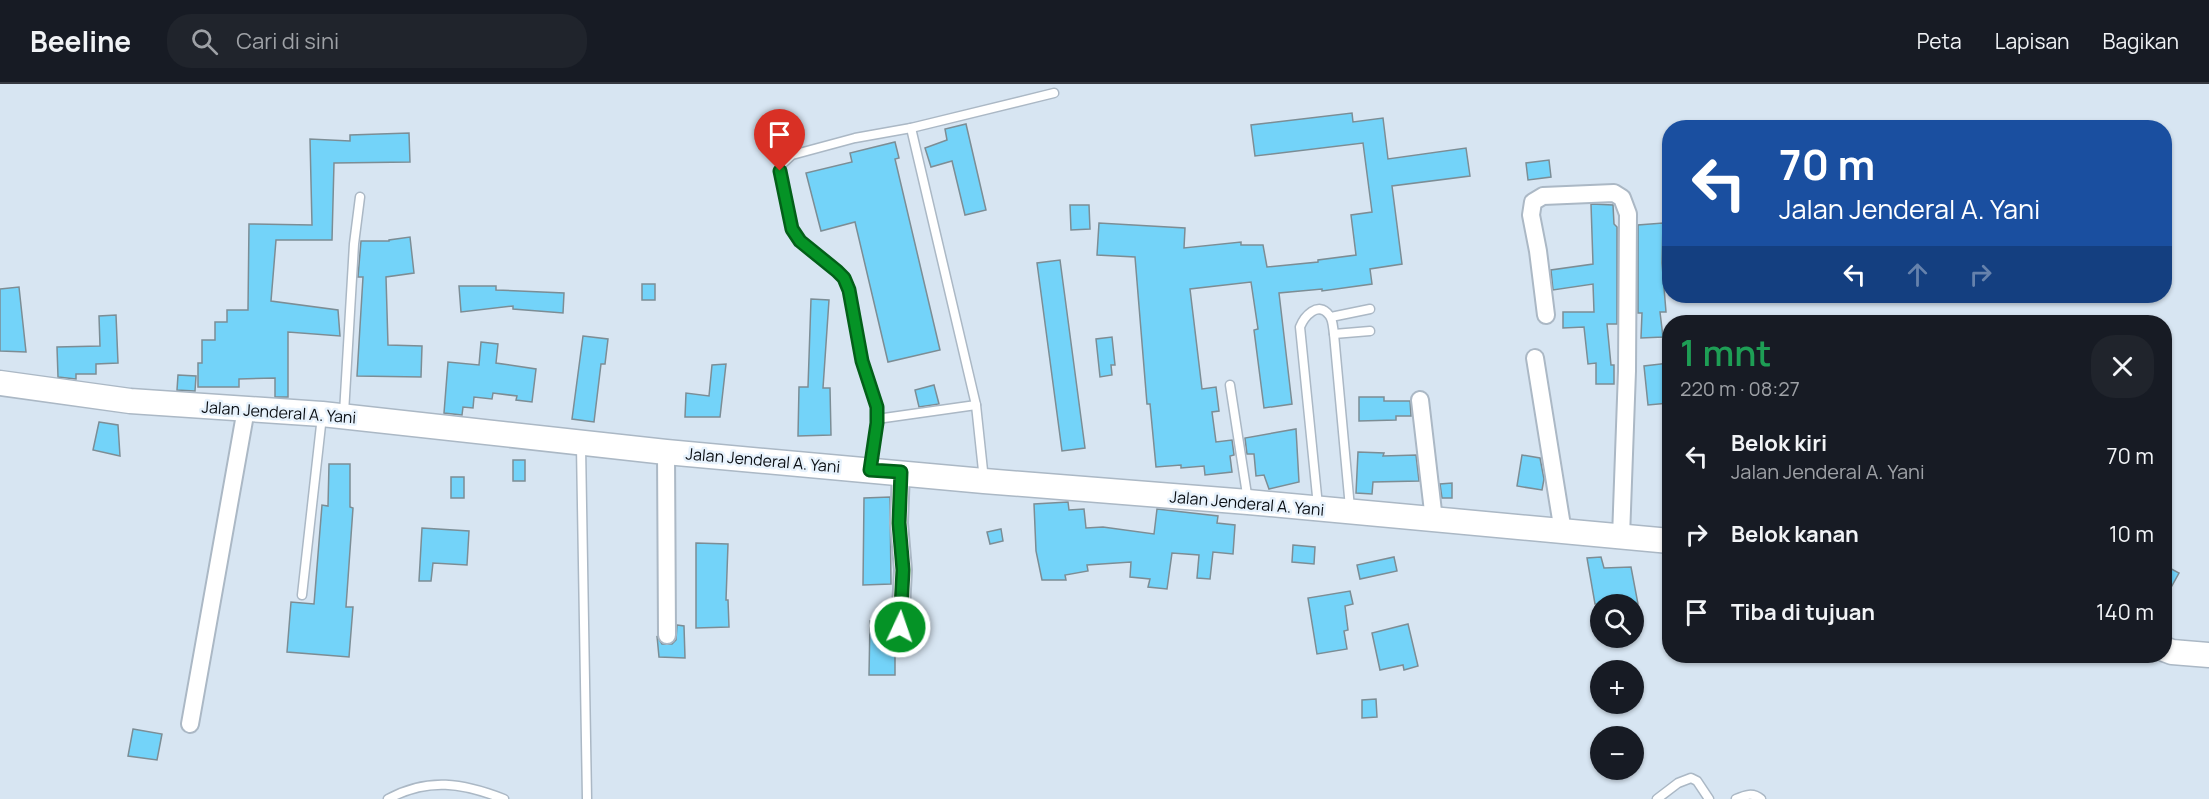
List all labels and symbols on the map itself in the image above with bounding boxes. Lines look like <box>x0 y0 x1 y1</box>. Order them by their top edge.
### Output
pin <box>754 109 805 171</box>
street label: Jalan Jenderal A. Yani <box>201 396 357 428</box>
street label: Jalan Jenderal A. Yani <box>685 442 841 478</box>
street label: Jalan Jenderal A. Yani <box>1169 485 1325 521</box>
position arrow <box>868 595 932 659</box>

